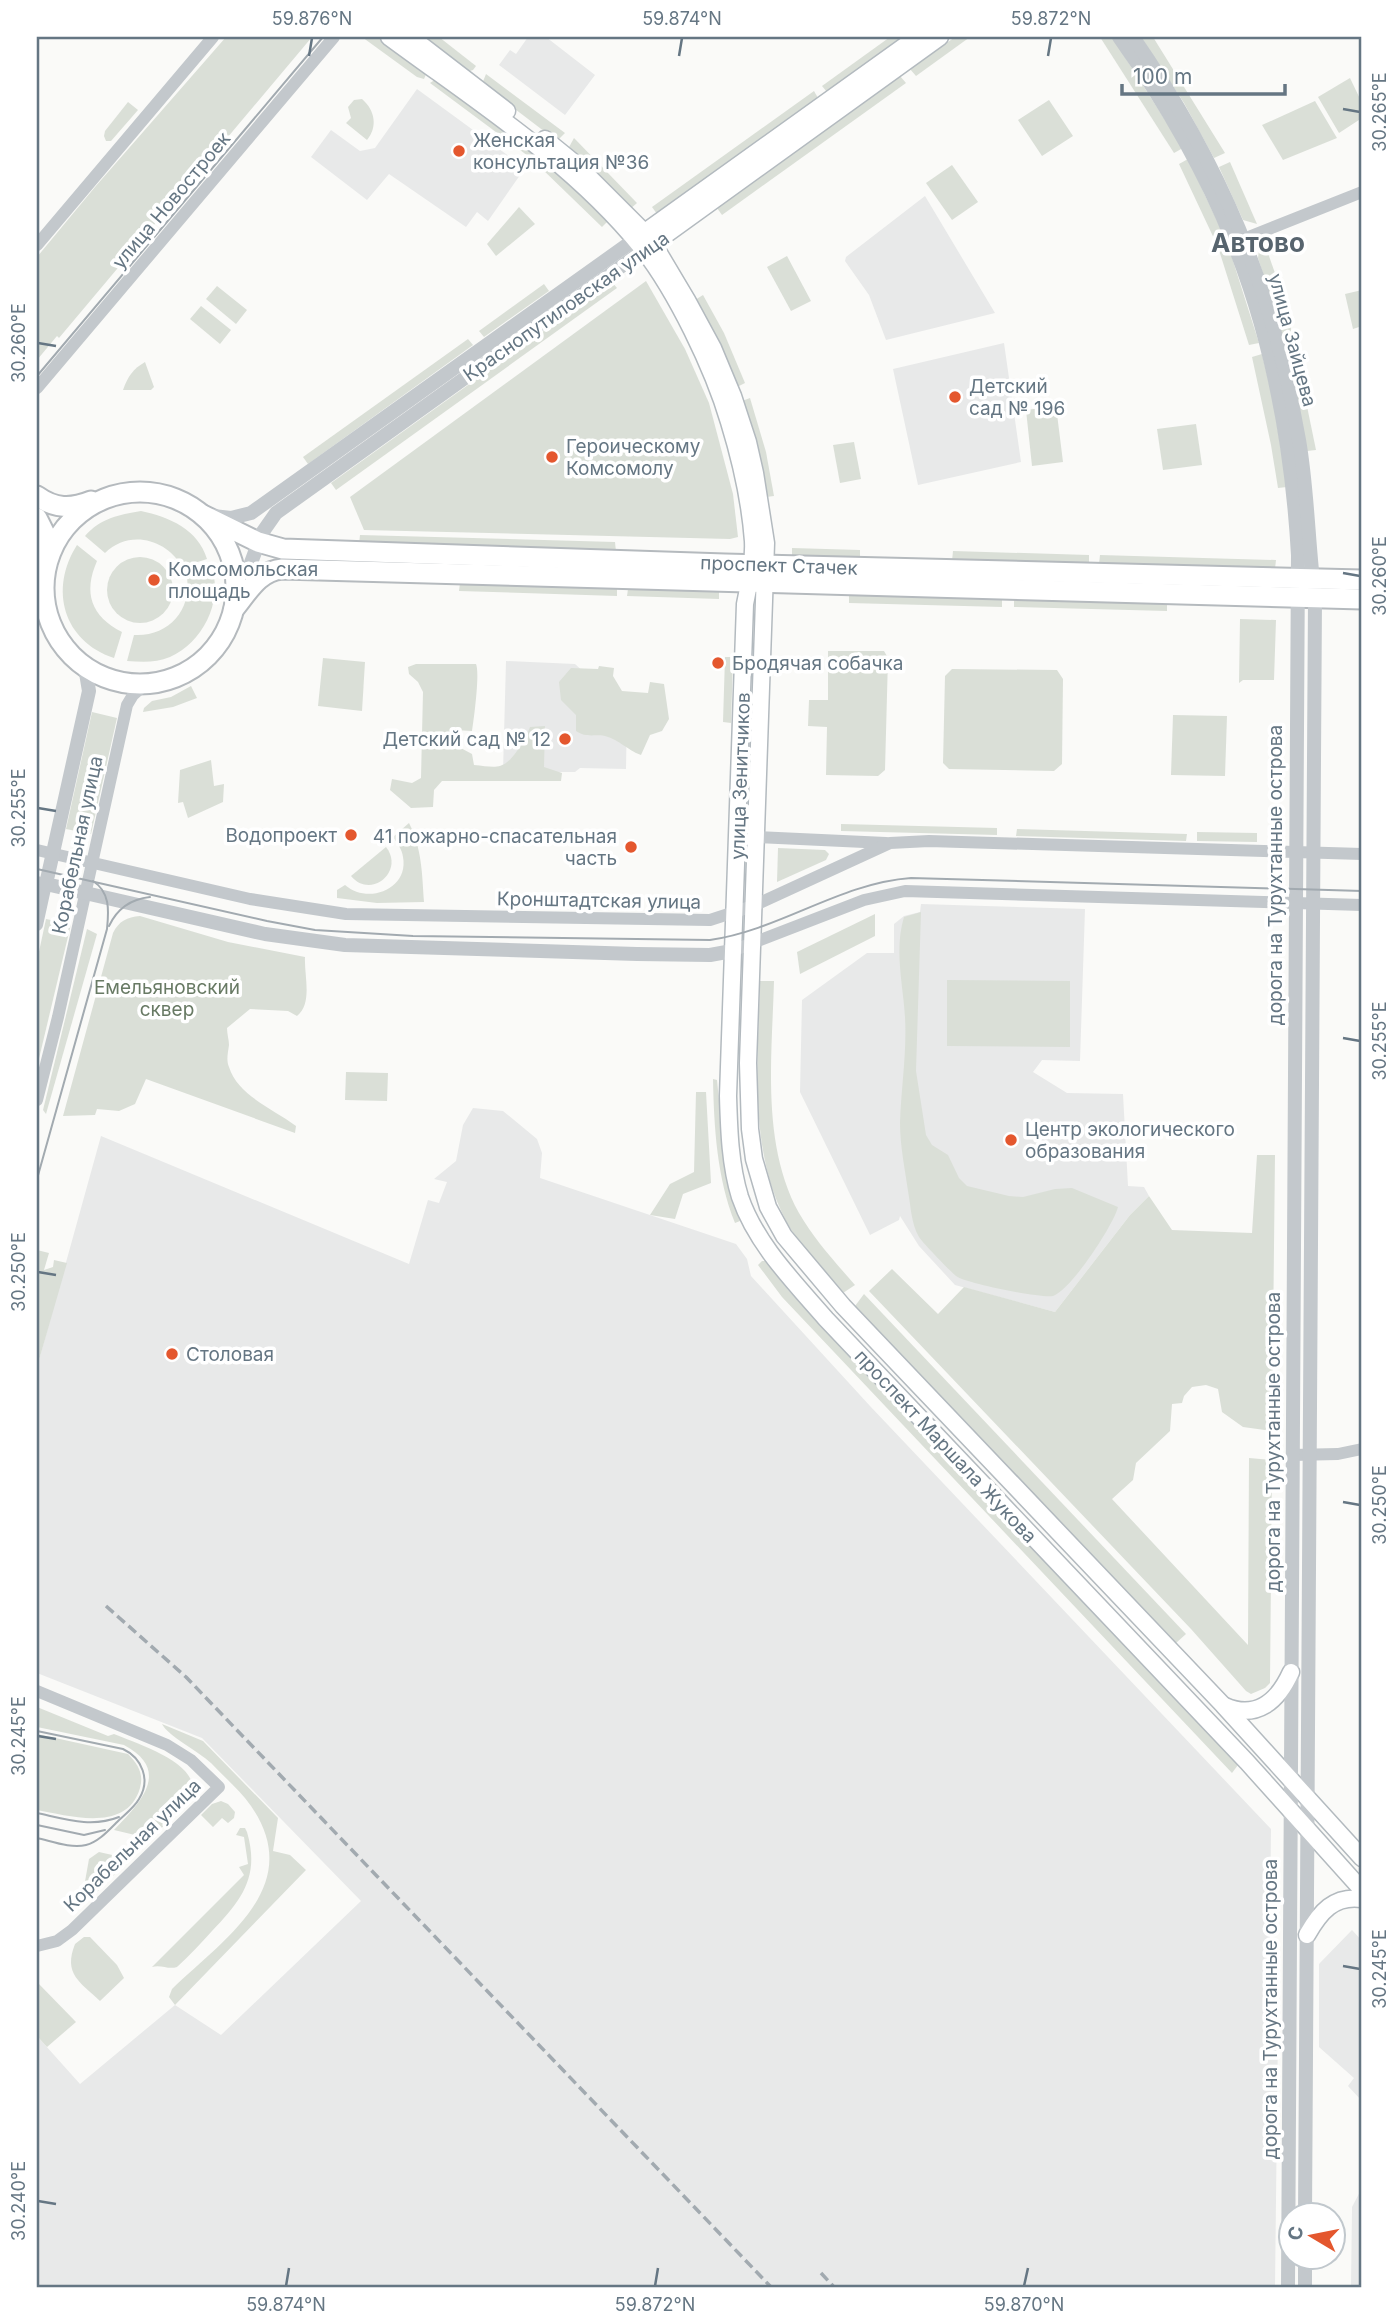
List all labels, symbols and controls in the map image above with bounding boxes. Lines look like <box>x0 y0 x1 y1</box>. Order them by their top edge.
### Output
text: 59.876°N <box>272 8 352 29</box>
text: 59.874°N <box>642 8 722 29</box>
text: 59.872°N <box>1011 8 1091 29</box>
scale bar <box>1122 52 1285 96</box>
text: 100 m <box>1133 64 1192 89</box>
text: 30.265°E <box>1369 72 1390 152</box>
street label: улица Новостроек <box>107 127 236 273</box>
place label: Женская консультация №36 <box>473 129 649 174</box>
marker: Женская консультация №36 <box>451 143 467 159</box>
street label: Краснопутиловская улица <box>459 227 674 386</box>
district label: Автово <box>1211 227 1305 258</box>
street label: улица Зайцева <box>1264 271 1321 409</box>
text: 30.260°E <box>8 303 29 383</box>
place label: Детский сад № 196 <box>969 375 1065 420</box>
marker: Детский сад № 196 <box>947 389 963 405</box>
place label: Героическому Комсомолу <box>566 435 701 480</box>
marker: Героическому Комсомолу <box>544 449 560 465</box>
text: 30.260°E <box>1369 536 1390 616</box>
street label: проспект Стачек <box>700 551 859 580</box>
place label: Комсомольская площадь <box>168 558 318 603</box>
marker: Комсомольская площадь <box>146 572 162 588</box>
place label: Бродячая собачка <box>732 652 903 675</box>
marker: Бродячая собачка <box>710 655 726 671</box>
street label: улица Зенитчиков <box>726 692 755 860</box>
street label: дорога на Турухтанные острова <box>1264 725 1287 1025</box>
place label: Детский сад № 12 <box>382 728 551 751</box>
marker: Детский сад № 12 <box>557 731 573 747</box>
street label: Корабельная улица <box>47 754 108 936</box>
text: 30.255°E <box>8 768 29 848</box>
place label: Водопроект <box>225 824 337 847</box>
place label: 41 пожарно-спасательная часть <box>373 825 617 870</box>
marker: Водопроект <box>343 827 359 843</box>
marker: 41 пожарно-спасательная часть <box>623 839 639 855</box>
street label: Кронштадтская улица <box>497 887 701 914</box>
park label: Емельяновский сквер <box>94 976 240 1021</box>
text: 30.255°E <box>1369 1001 1390 1081</box>
place label: Центр экологического образования <box>1025 1118 1235 1163</box>
marker: Центр экологического образования <box>1003 1132 1019 1148</box>
text: 30.250°E <box>8 1232 29 1312</box>
street label: дорога на Турухтанные острова <box>1262 1292 1285 1592</box>
place label: Столовая <box>186 1343 274 1366</box>
street label: проспект Маршала Жукова <box>850 1345 1041 1548</box>
marker: Столовая <box>164 1346 180 1362</box>
text: 30.250°E <box>1369 1465 1390 1545</box>
text: 30.245°E <box>8 1696 29 1776</box>
street label: Корабельная улица <box>59 1774 206 1917</box>
street label: дорога на Турухтанные острова <box>1259 1859 1282 2159</box>
text: 30.245°E <box>1369 1929 1390 2009</box>
text: 30.240°E <box>8 2161 29 2241</box>
north arrow <box>1276 2202 1346 2272</box>
text: С <box>1283 2224 1308 2242</box>
text: 59.874°N <box>246 2294 326 2315</box>
text: 59.872°N <box>615 2294 695 2315</box>
text: 59.870°N <box>984 2294 1064 2315</box>

